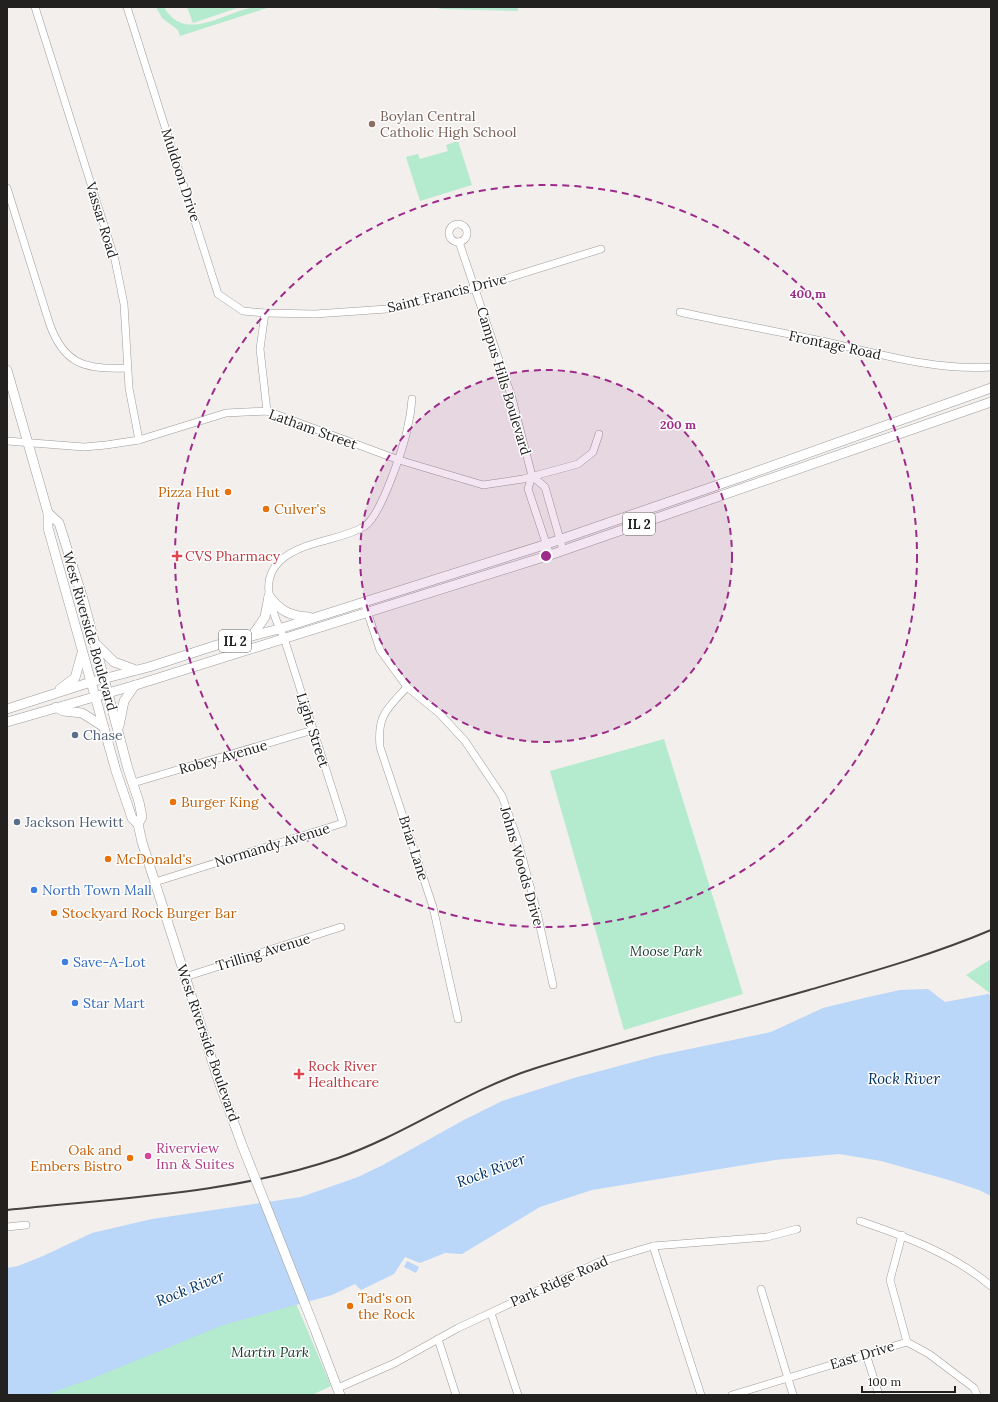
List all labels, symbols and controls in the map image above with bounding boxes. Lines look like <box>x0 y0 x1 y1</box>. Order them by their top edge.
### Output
place label: Boylan Central Catholic High School <box>380 107 517 141</box>
marker: Boylan Central Catholic High School <box>367 119 377 129</box>
street label: Muldoon Drive <box>157 126 205 224</box>
street label: Vassar Road <box>82 179 122 260</box>
street label: Saint Francis Drive <box>385 269 509 317</box>
text: 400 m <box>790 286 826 301</box>
street label: Campus Hills Boulevard <box>473 305 535 457</box>
street label: Frontage Road <box>787 326 883 364</box>
street label: Latham Street <box>266 405 360 453</box>
text: 200 m <box>660 417 696 432</box>
place label: Pizza Hut <box>158 483 221 501</box>
marker: Pizza Hut <box>223 487 233 497</box>
place label: Culver's <box>274 500 326 518</box>
marker: Culver's <box>261 504 271 514</box>
road number: IL 2 <box>623 513 655 535</box>
place label: CVS Pharmacy <box>185 547 281 565</box>
street label: West Riverside Boulevard <box>59 549 121 713</box>
centre of rings <box>539 549 553 563</box>
marker: CVS Pharmacy <box>172 551 182 561</box>
road number: IL 2 <box>219 630 251 652</box>
street label: Light Street <box>293 691 334 770</box>
place label: Chase <box>83 726 123 744</box>
marker: Chase <box>70 730 80 740</box>
street label: Robey Avenue <box>177 736 270 778</box>
place label: Burger King <box>181 793 259 811</box>
marker: Burger King <box>168 797 178 807</box>
street label: Johns Woods Drive <box>496 803 548 928</box>
place label: Jackson Hewitt <box>24 813 124 831</box>
street label: Briar Lane <box>395 813 433 883</box>
marker: Jackson Hewitt <box>12 817 22 827</box>
street label: Normandy Avenue <box>212 819 332 871</box>
place label: McDonald's <box>116 850 192 868</box>
marker: McDonald's <box>103 854 113 864</box>
place label: North Town Mall <box>42 881 152 899</box>
marker: North Town Mall <box>29 885 39 895</box>
place label: Stockyard Rock Burger Bar <box>62 904 237 922</box>
marker: Stockyard Rock Burger Bar <box>49 908 59 918</box>
street label: Trilling Avenue <box>214 929 313 975</box>
park label: Moose Park <box>630 942 702 960</box>
place label: Save-A-Lot <box>73 953 147 971</box>
marker: Save-A-Lot <box>60 957 70 967</box>
street label: West Riverside Boulevard <box>173 962 243 1124</box>
place label: Star Mart <box>83 994 146 1012</box>
marker: Star Mart <box>70 998 80 1008</box>
place label: Rock River Healthcare <box>308 1057 380 1091</box>
marker: Rock River Healthcare <box>293 1068 305 1080</box>
water label: Rock River <box>868 1069 940 1088</box>
place label: Riverview Inn & Suites <box>156 1139 235 1173</box>
place label: Oak and Embers Bistro <box>30 1141 122 1175</box>
water label: Rock River <box>454 1149 528 1191</box>
marker: Riverview Inn & Suites <box>143 1151 153 1161</box>
marker: Oak and Embers Bistro <box>125 1153 135 1163</box>
street label: Park Ridge Road <box>507 1251 611 1311</box>
water label: Rock River <box>153 1266 227 1310</box>
place label: Tad's on the Rock <box>358 1289 415 1323</box>
marker: Tad's on the Rock <box>345 1301 355 1311</box>
street label: East Drive <box>828 1337 897 1373</box>
park label: Martin Park <box>231 1343 309 1361</box>
scale bar <box>862 1368 955 1394</box>
text: 100 m <box>868 1374 901 1389</box>

